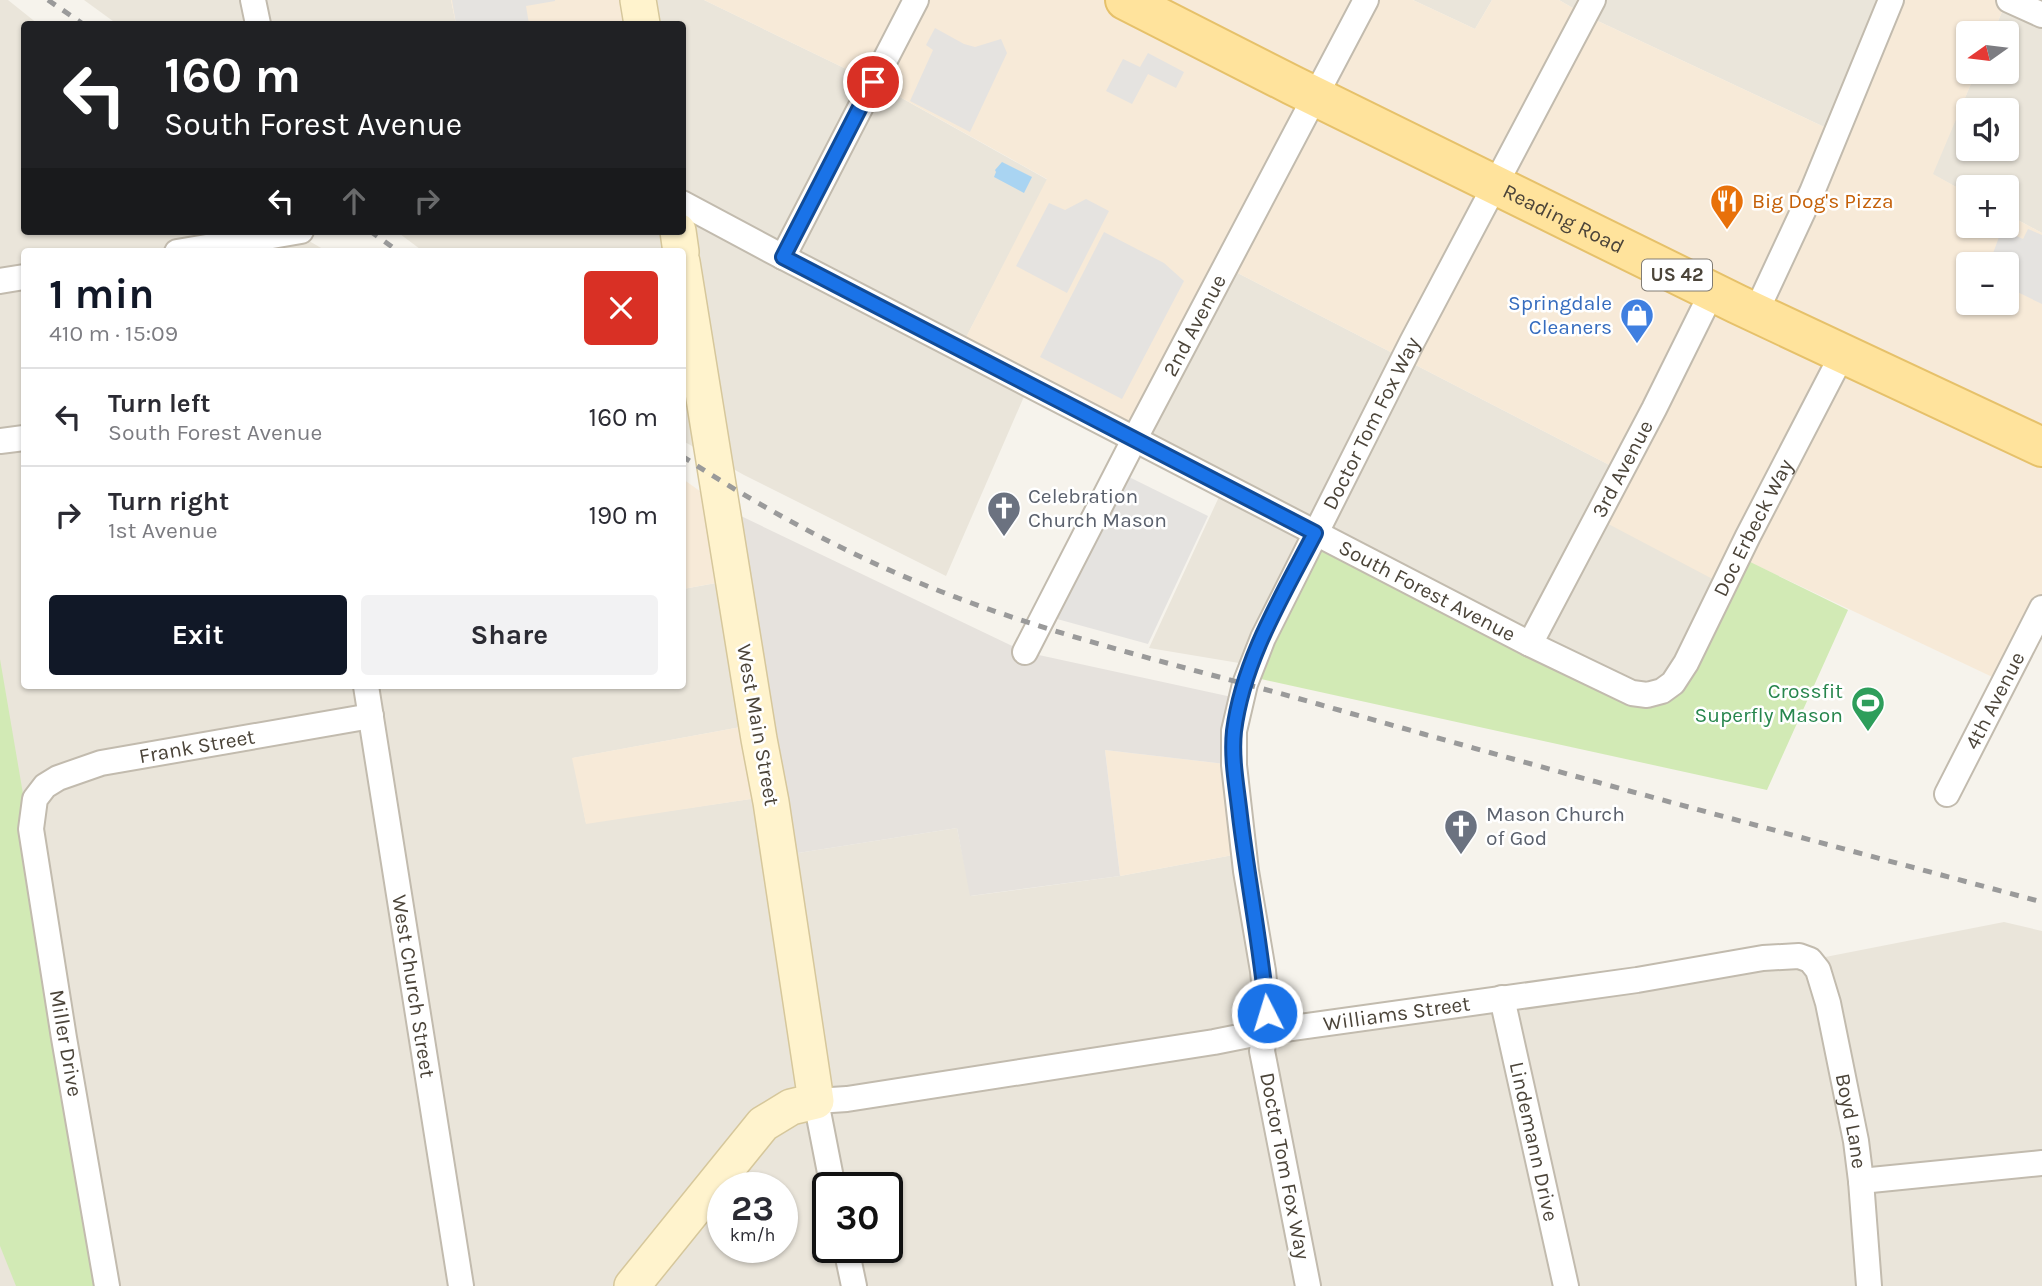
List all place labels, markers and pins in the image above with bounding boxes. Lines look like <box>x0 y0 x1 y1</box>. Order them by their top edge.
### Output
pin <box>843 52 903 112</box>
restaurant icon: Big Dog's Pizza <box>1708 182 1746 231</box>
place label: Big Dog's Pizza <box>1752 189 1894 213</box>
place label: Springdale Cleaners <box>1508 291 1612 339</box>
shop icon: Springdale Cleaners <box>1618 296 1656 345</box>
place label: Celebration Church Mason <box>1028 484 1167 532</box>
church icon: Celebration Church Mason <box>985 489 1023 538</box>
place label: Crossfit Superfly Mason <box>1695 679 1843 727</box>
sports icon: Crossfit Superfly Mason <box>1849 684 1887 733</box>
place label: Mason Church of God <box>1486 802 1625 850</box>
church icon: Mason Church of God <box>1442 807 1480 856</box>

